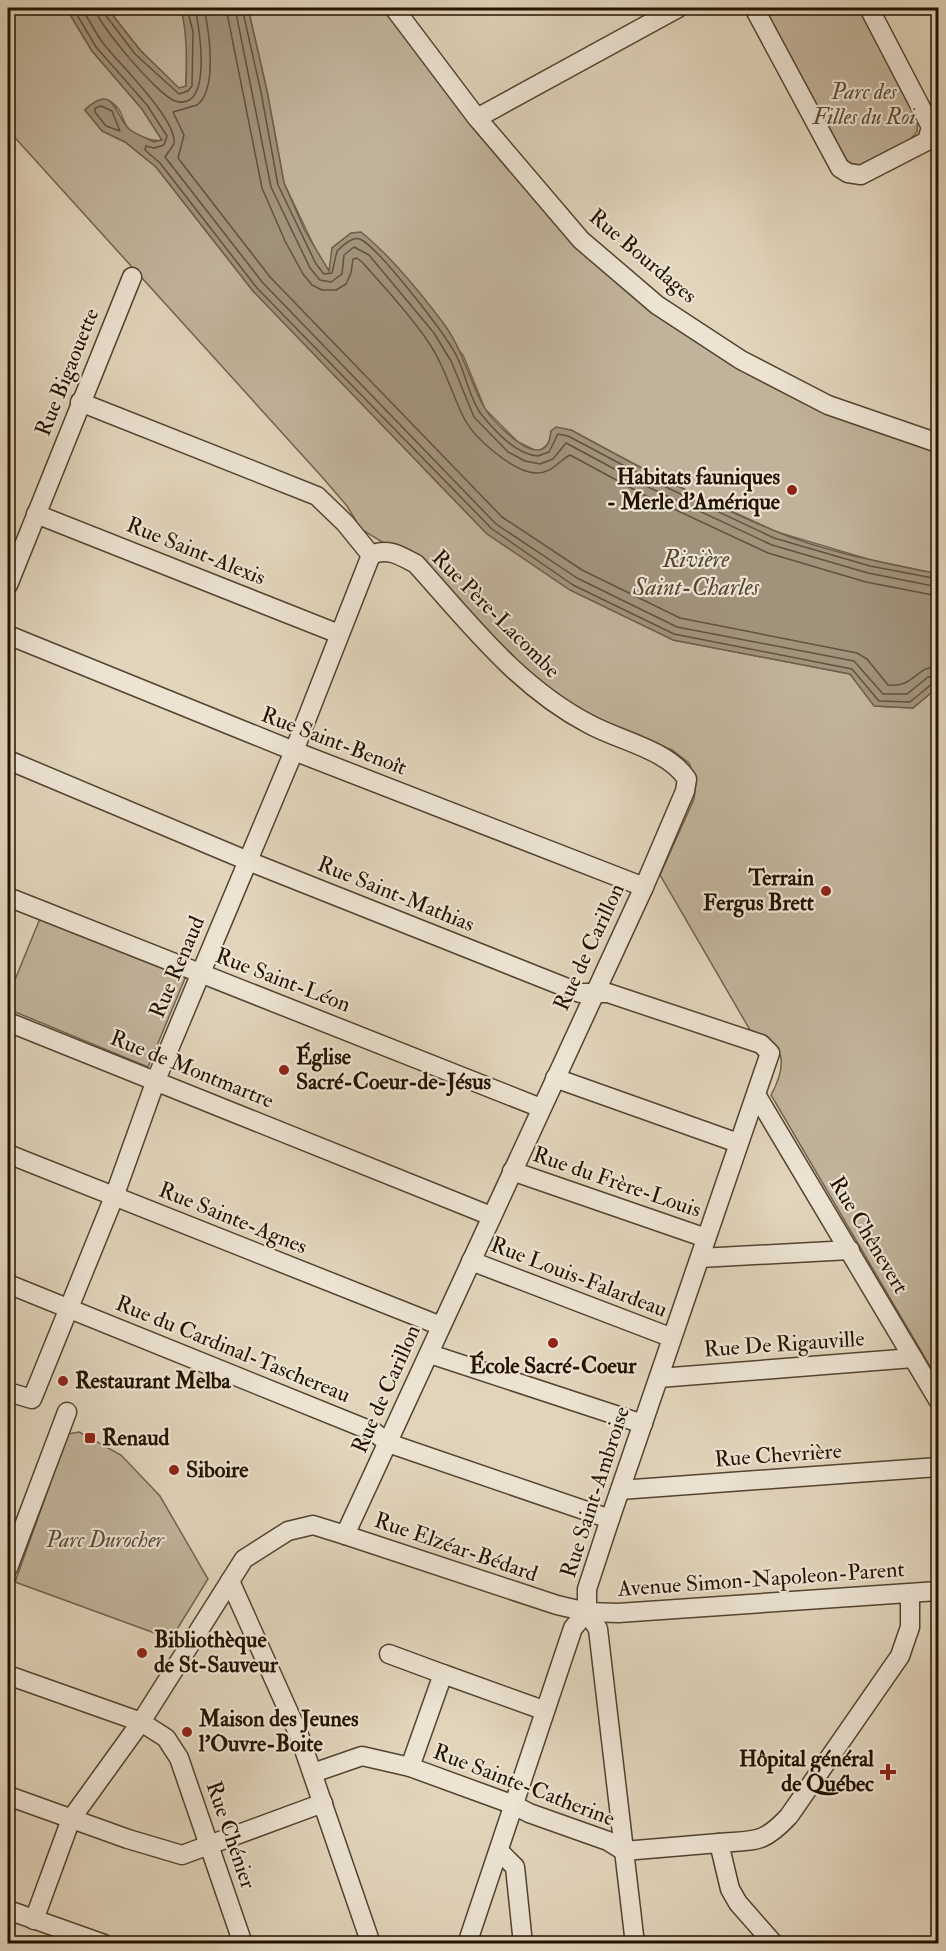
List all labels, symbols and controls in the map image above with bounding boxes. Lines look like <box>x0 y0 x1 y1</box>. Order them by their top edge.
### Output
park label: Parc des Filles du Roi <box>812 78 915 131</box>
street label: Rue Bourdages <box>583 203 703 309</box>
street label: Rue Bigaouette <box>29 304 105 440</box>
place label: Habitats fauniques - Merle d’Amérique <box>607 463 781 517</box>
marker: Habitats fauniques - Merle d’Amérique <box>785 483 799 497</box>
street label: Rue Saint-Alexis <box>122 510 270 592</box>
street label: Rue Père-Lacombe <box>426 544 566 684</box>
water label: Rivière Saint-Charles <box>632 544 759 603</box>
street label: Rue Saint-Benoît <box>257 700 411 782</box>
street label: Rue Saint-Mathias <box>313 850 479 938</box>
place label: Terrain Fergus Brett <box>703 864 815 918</box>
street label: Rue de Carillon <box>547 879 631 1015</box>
marker: Terrain Fergus Brett <box>819 884 833 898</box>
street label: Rue Renaud <box>143 912 211 1022</box>
street label: Rue Saint-Léon <box>211 941 355 1019</box>
street label: Rue de Montmartre <box>106 1023 278 1115</box>
place label: Église Sacré-Coeur-de-Jésus <box>296 1041 492 1097</box>
marker: Église Sacré-Coeur-de-Jésus <box>277 1063 291 1077</box>
street label: Rue du Frère-Louis <box>529 1140 705 1224</box>
street label: Rue Chênevert <box>823 1171 915 1299</box>
street label: Rue Sainte-Agnes <box>155 1175 311 1261</box>
street label: Rue Louis-Falardeau <box>487 1230 671 1324</box>
street label: Rue du Cardinal-Taschereau <box>112 1289 354 1409</box>
street label: Rue de Carillon <box>345 1320 427 1458</box>
street label: Rue De Rigauville <box>703 1324 865 1364</box>
marker: École Sacré-Coeur <box>546 1336 560 1350</box>
place label: École Sacré-Coeur <box>470 1350 637 1380</box>
place label: Restaurant Melba <box>75 1367 232 1395</box>
marker: Restaurant Melba <box>56 1374 70 1388</box>
street label: Rue Saint-Ambroise <box>554 1403 636 1581</box>
place label: Renaud <box>102 1424 170 1452</box>
marker: Renaud <box>83 1431 97 1445</box>
street label: Rue Chevrière <box>713 1437 843 1473</box>
place label: Siboire <box>186 1456 249 1484</box>
marker: Siboire <box>167 1463 181 1477</box>
street label: Rue Elzéar-Bédard <box>371 1506 542 1588</box>
park label: Parc Durocher <box>45 1526 165 1554</box>
street label: Avenue Simon-Napoleon-Parent <box>616 1555 905 1604</box>
place label: Bibliothèque de St-Sauveur <box>154 1626 279 1679</box>
marker: Bibliothèque de St-Sauveur <box>135 1646 149 1660</box>
place label: Maison des Jeunes l'Ouvre-Boite <box>198 1705 359 1758</box>
marker: Maison des Jeunes l'Ouvre-Boite <box>180 1725 194 1739</box>
street label: Rue Sainte-Catherine <box>429 1737 619 1833</box>
place label: Hôpital général de Québec <box>739 1745 874 1798</box>
marker: Hôpital général de Québec <box>879 1763 897 1781</box>
street label: Rue Chénier <box>200 1777 263 1893</box>

